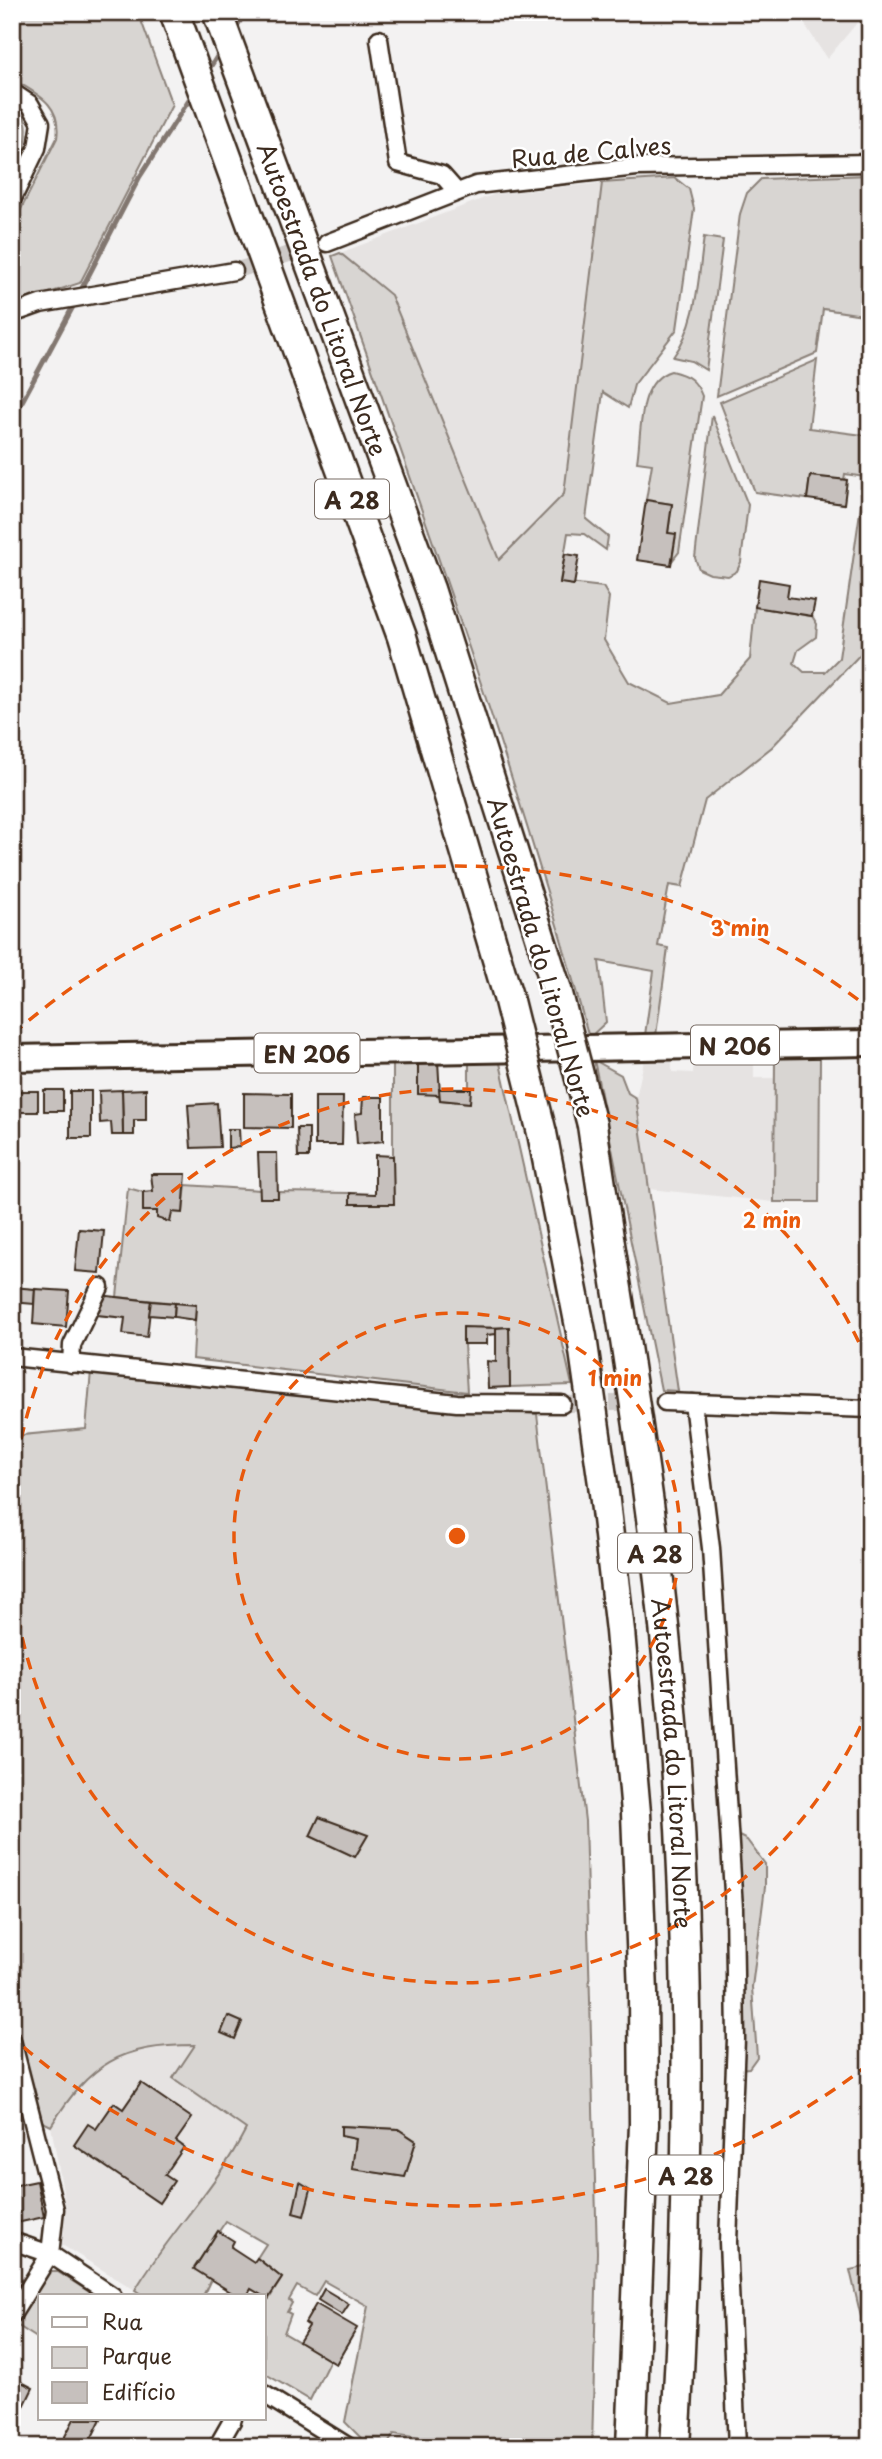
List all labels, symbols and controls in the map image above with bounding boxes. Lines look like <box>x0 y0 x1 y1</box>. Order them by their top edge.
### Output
street label: Rua de Calves <box>510 126 673 176</box>
street label: Autoestrada do Litoral Norte <box>249 137 397 461</box>
road number: A 28 <box>315 480 389 519</box>
street label: Autoestrada do Litoral Norte <box>479 793 605 1121</box>
text: 3 min <box>710 911 770 943</box>
road number: N 206 <box>691 1026 779 1064</box>
road number: EN 206 <box>254 1034 360 1072</box>
text: 2 min <box>743 1203 801 1235</box>
text: 1 min <box>588 1361 642 1393</box>
centre of rings <box>445 1524 469 1548</box>
road number: A 28 <box>618 1534 692 1572</box>
street label: Autoestrada do Litoral Norte <box>643 1596 702 1929</box>
road number: A 28 <box>649 2156 723 2194</box>
legend <box>38 2294 266 2420</box>
text: Rua <box>102 2305 143 2337</box>
text: Parque <box>102 2339 172 2371</box>
text: Edifício <box>102 2375 176 2407</box>

